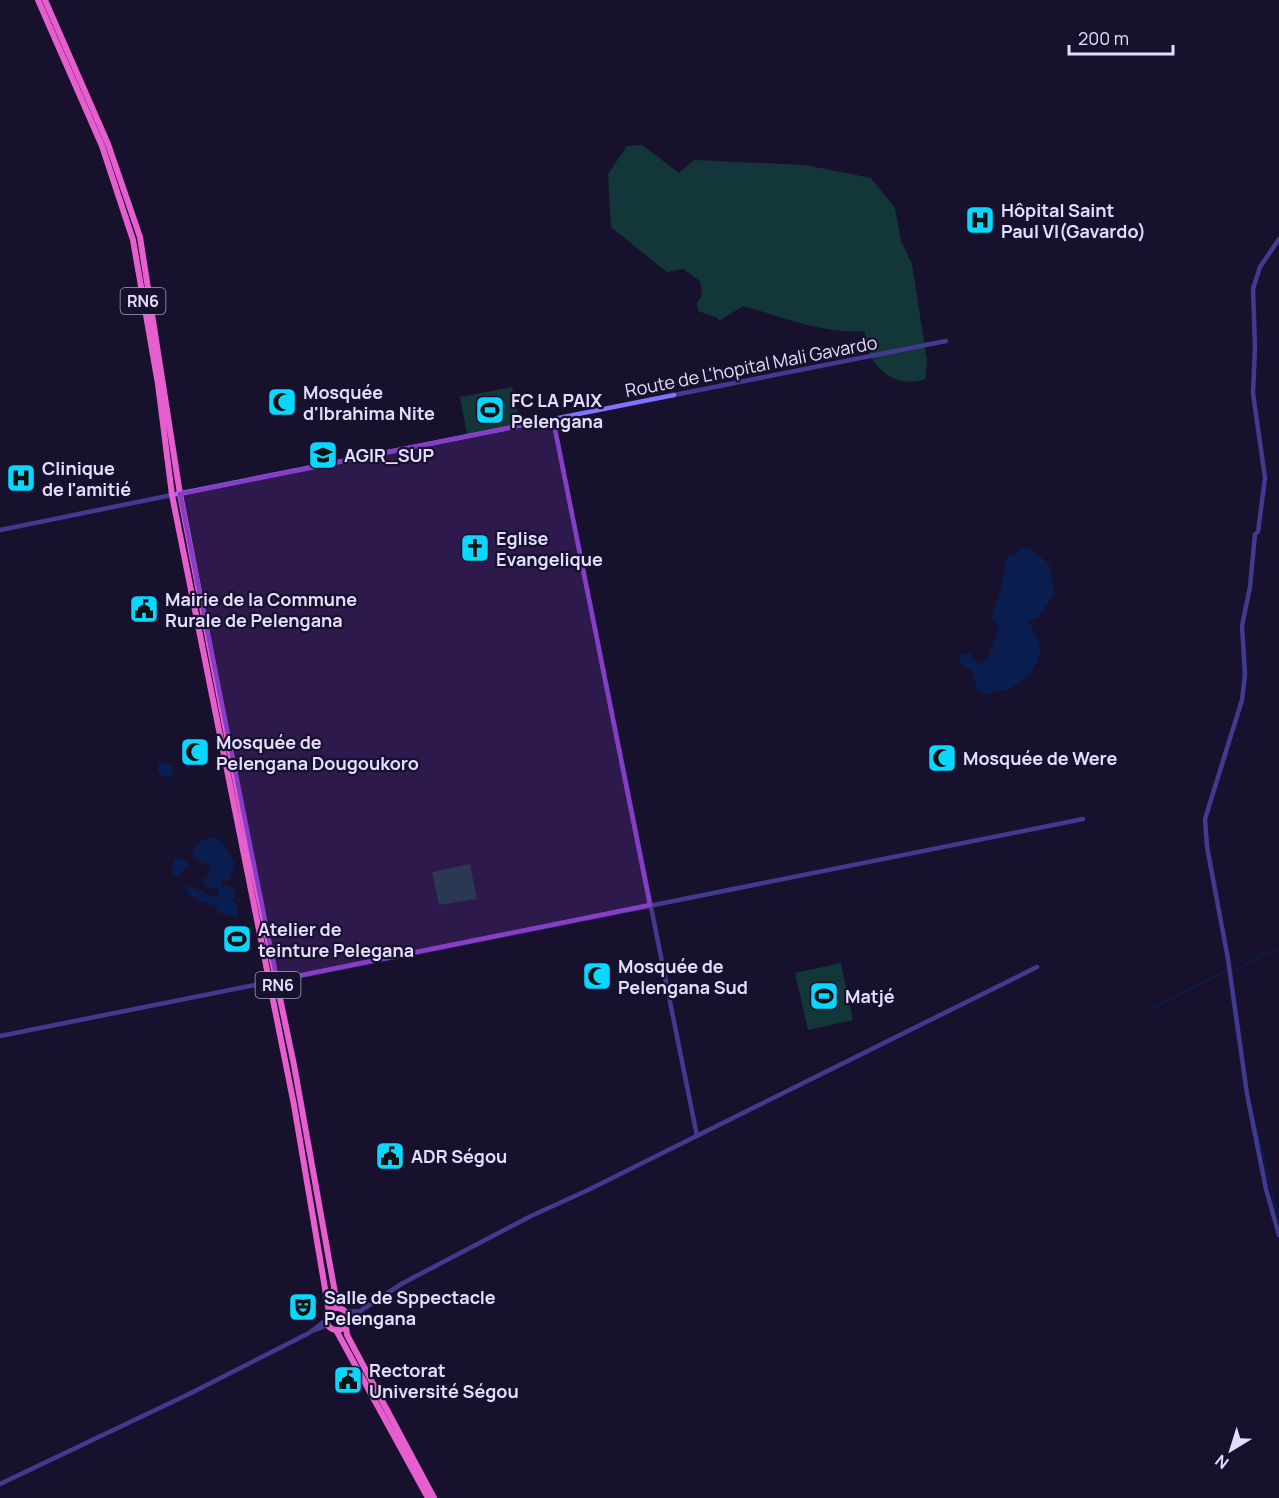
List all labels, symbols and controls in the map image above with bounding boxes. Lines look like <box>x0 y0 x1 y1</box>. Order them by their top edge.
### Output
scale bar <box>1069 18 1172 56</box>
text: 200 m <box>1078 26 1129 50</box>
place label: Hôpital Saint Paul VI(Gavardo) <box>1001 198 1146 243</box>
hospital icon: Hôpital Saint Paul VI(Gavardo) <box>964 204 996 236</box>
road number: RN6 <box>120 288 166 314</box>
street label: Route de L'hopital Mali Gavardo <box>623 330 879 402</box>
place label: Mosquée d'Ibrahima Nite <box>303 380 435 425</box>
mosque icon: Mosquée d'Ibrahima Nite <box>266 386 298 418</box>
place label: FC LA PAIX Pelengana <box>511 388 603 433</box>
sports icon: FC LA PAIX Pelengana <box>474 394 506 426</box>
school or university icon: AGIR_SUP <box>307 439 339 471</box>
place label: AGIR_SUP <box>344 443 434 467</box>
place label: Clinique de l'amitié <box>42 456 131 501</box>
hospital icon: Clinique de l'amitié <box>5 462 37 494</box>
place label: Eglise Evangelique <box>496 526 603 571</box>
church icon: Eglise Evangelique <box>459 532 491 564</box>
place label: Mairie de la Commune Rurale de Pelengana <box>165 587 357 632</box>
public building icon: Mairie de la Commune Rurale de Pelengana <box>128 593 160 625</box>
place label: Mosquée de Pelengana Dougoukoro <box>216 730 419 775</box>
mosque icon: Mosquée de Pelengana Dougoukoro <box>179 736 211 768</box>
mosque icon: Mosquée de Were <box>926 742 958 774</box>
place label: Mosquée de Were <box>963 746 1118 770</box>
place label: Atelier de teinture Pelegana <box>258 917 414 962</box>
sports icon: Atelier de teinture Pelegana <box>221 923 253 955</box>
place label: Mosquée de Pelengana Sud <box>618 954 748 999</box>
mosque icon: Mosquée de Pelengana Sud <box>581 960 613 992</box>
road number: RN6 <box>256 972 300 998</box>
sports icon: Matjé <box>808 980 840 1012</box>
place label: Matjé <box>845 984 895 1008</box>
public building icon: ADR Ségou <box>374 1140 406 1172</box>
place label: ADR Ségou <box>411 1144 507 1168</box>
place label: Salle de Sppectacle Pelengana <box>324 1285 496 1330</box>
theatre icon: Salle de Sppectacle Pelengana <box>287 1291 319 1323</box>
place label: Rectorat Université Ségou <box>369 1358 519 1403</box>
public building icon: Rectorat Université Ségou <box>332 1364 364 1396</box>
north arrow <box>1201 1420 1261 1480</box>
text: N <box>1210 1450 1233 1474</box>

